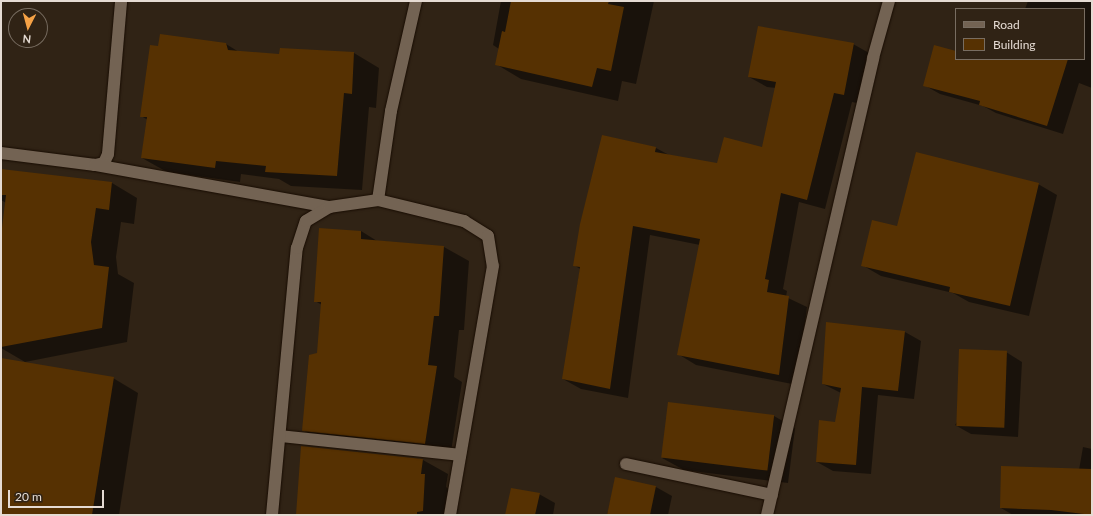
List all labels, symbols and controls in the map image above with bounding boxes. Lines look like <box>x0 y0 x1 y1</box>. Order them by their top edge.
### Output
north arrow <box>8 8 48 48</box>
legend <box>955 8 1085 60</box>
text: Road <box>993 17 1020 32</box>
text: N <box>22 33 32 46</box>
text: Building <box>993 37 1036 52</box>
scale bar <box>10 482 106 508</box>
text: 20 m <box>15 489 42 504</box>

